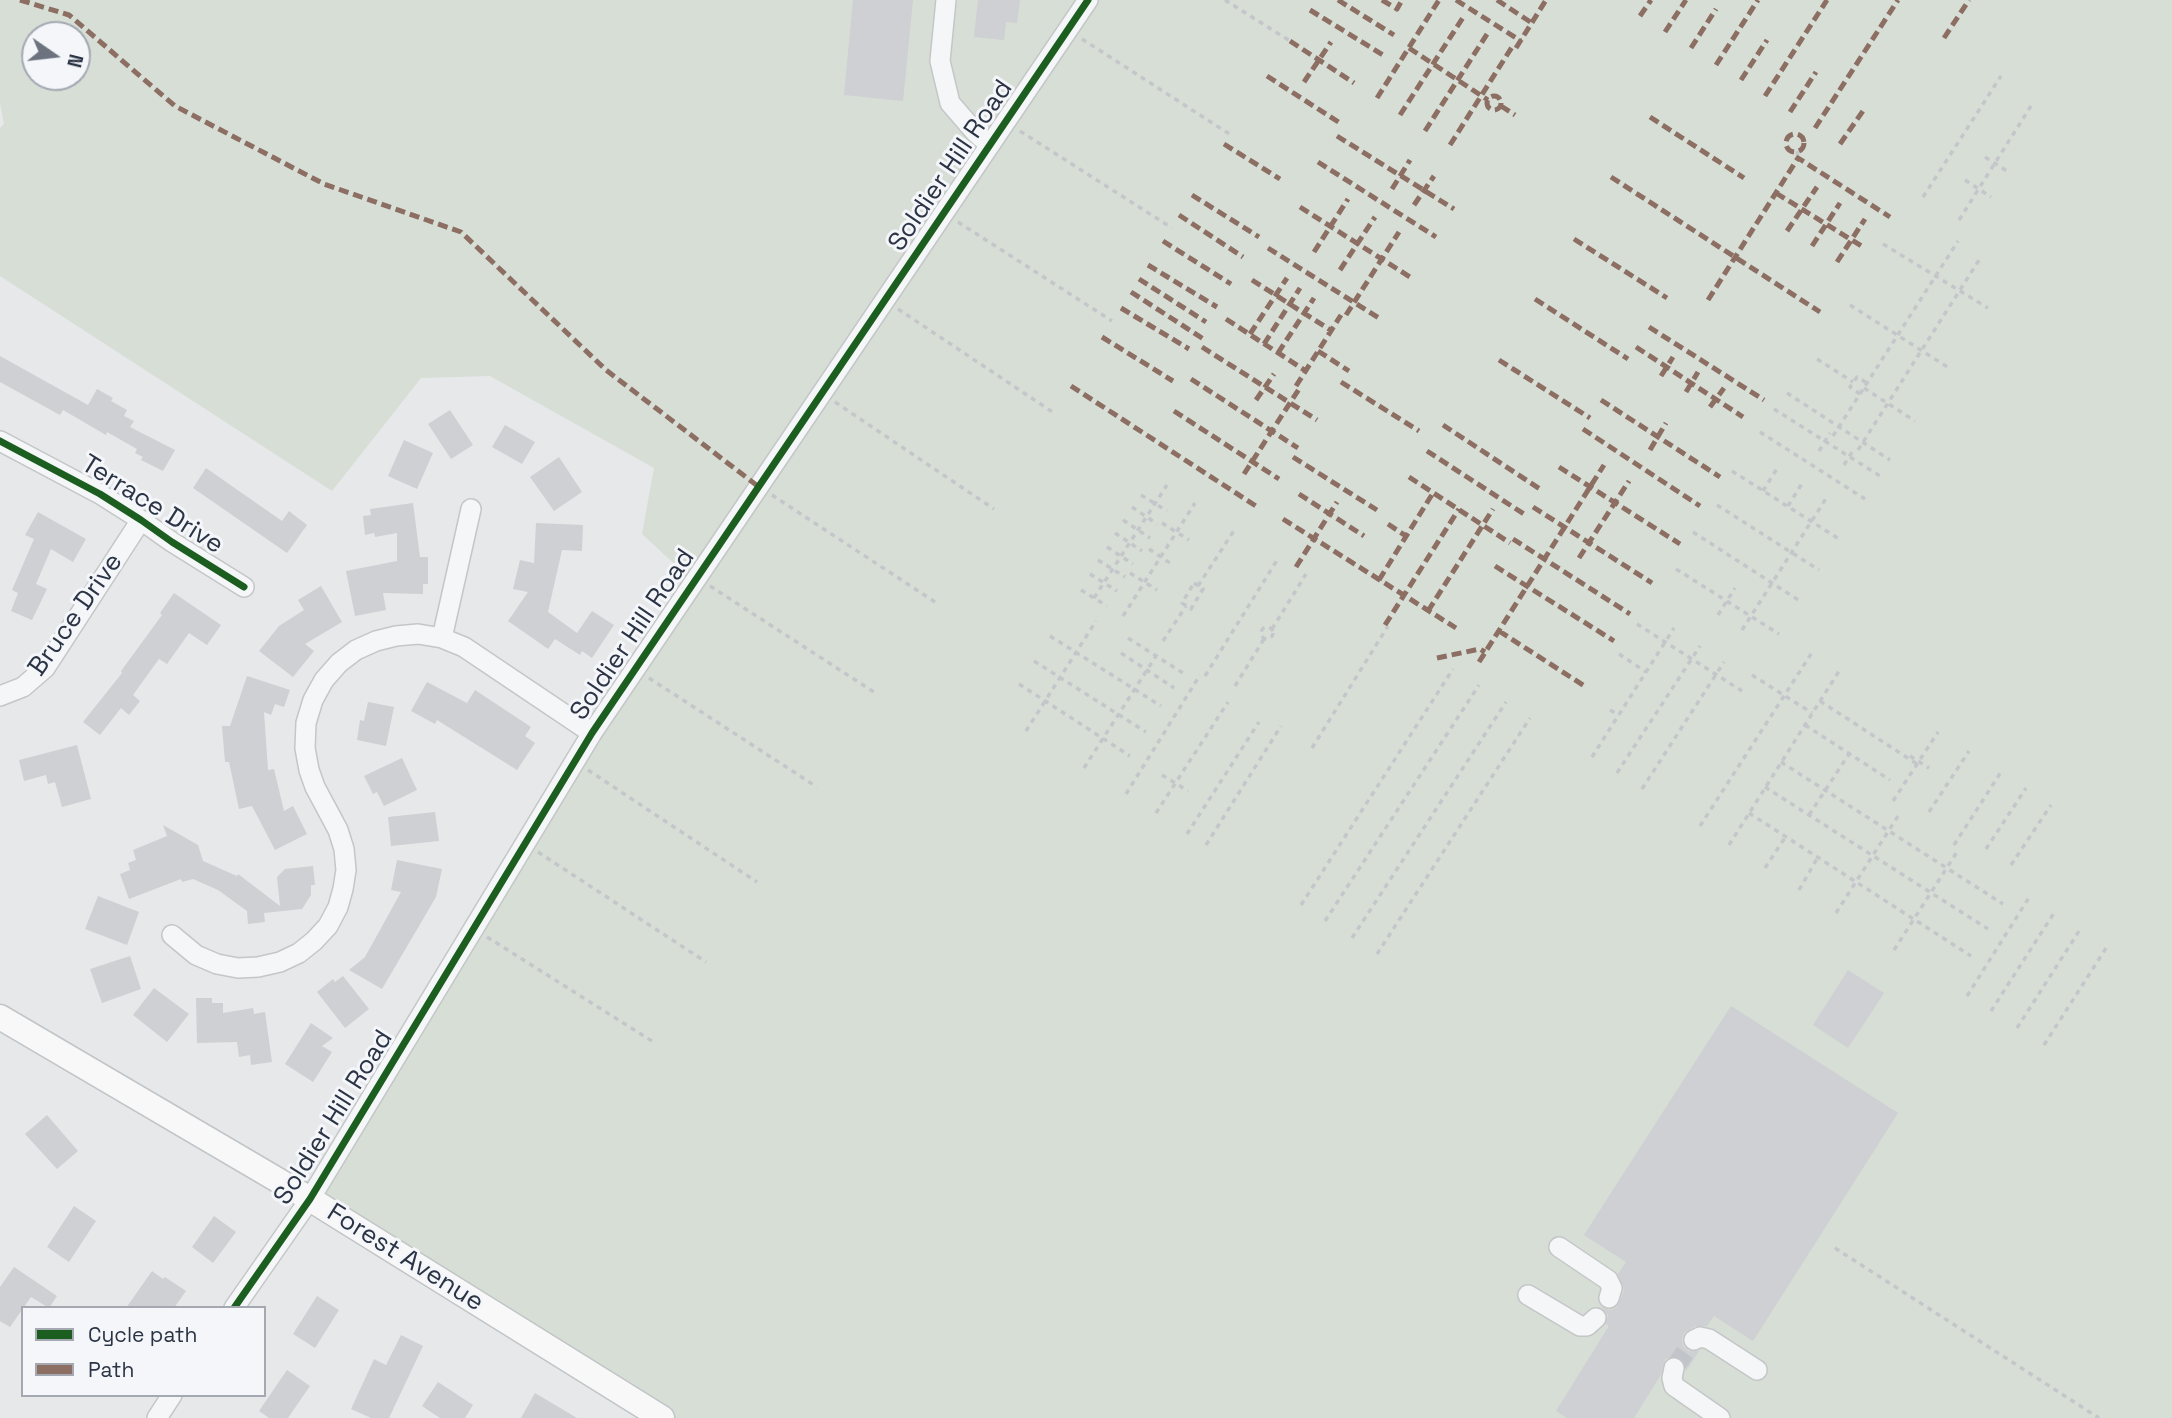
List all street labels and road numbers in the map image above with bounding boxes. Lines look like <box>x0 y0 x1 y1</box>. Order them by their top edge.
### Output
street label: Soldier Hill Road <box>882 74 1020 258</box>
street label: Terrace Drive <box>75 449 229 561</box>
street label: Soldier Hill Road <box>564 543 702 727</box>
street label: Bruce Drive <box>22 548 130 682</box>
street label: Soldier Hill Road <box>268 1025 400 1211</box>
street label: Forest Avenue <box>321 1197 489 1319</box>

